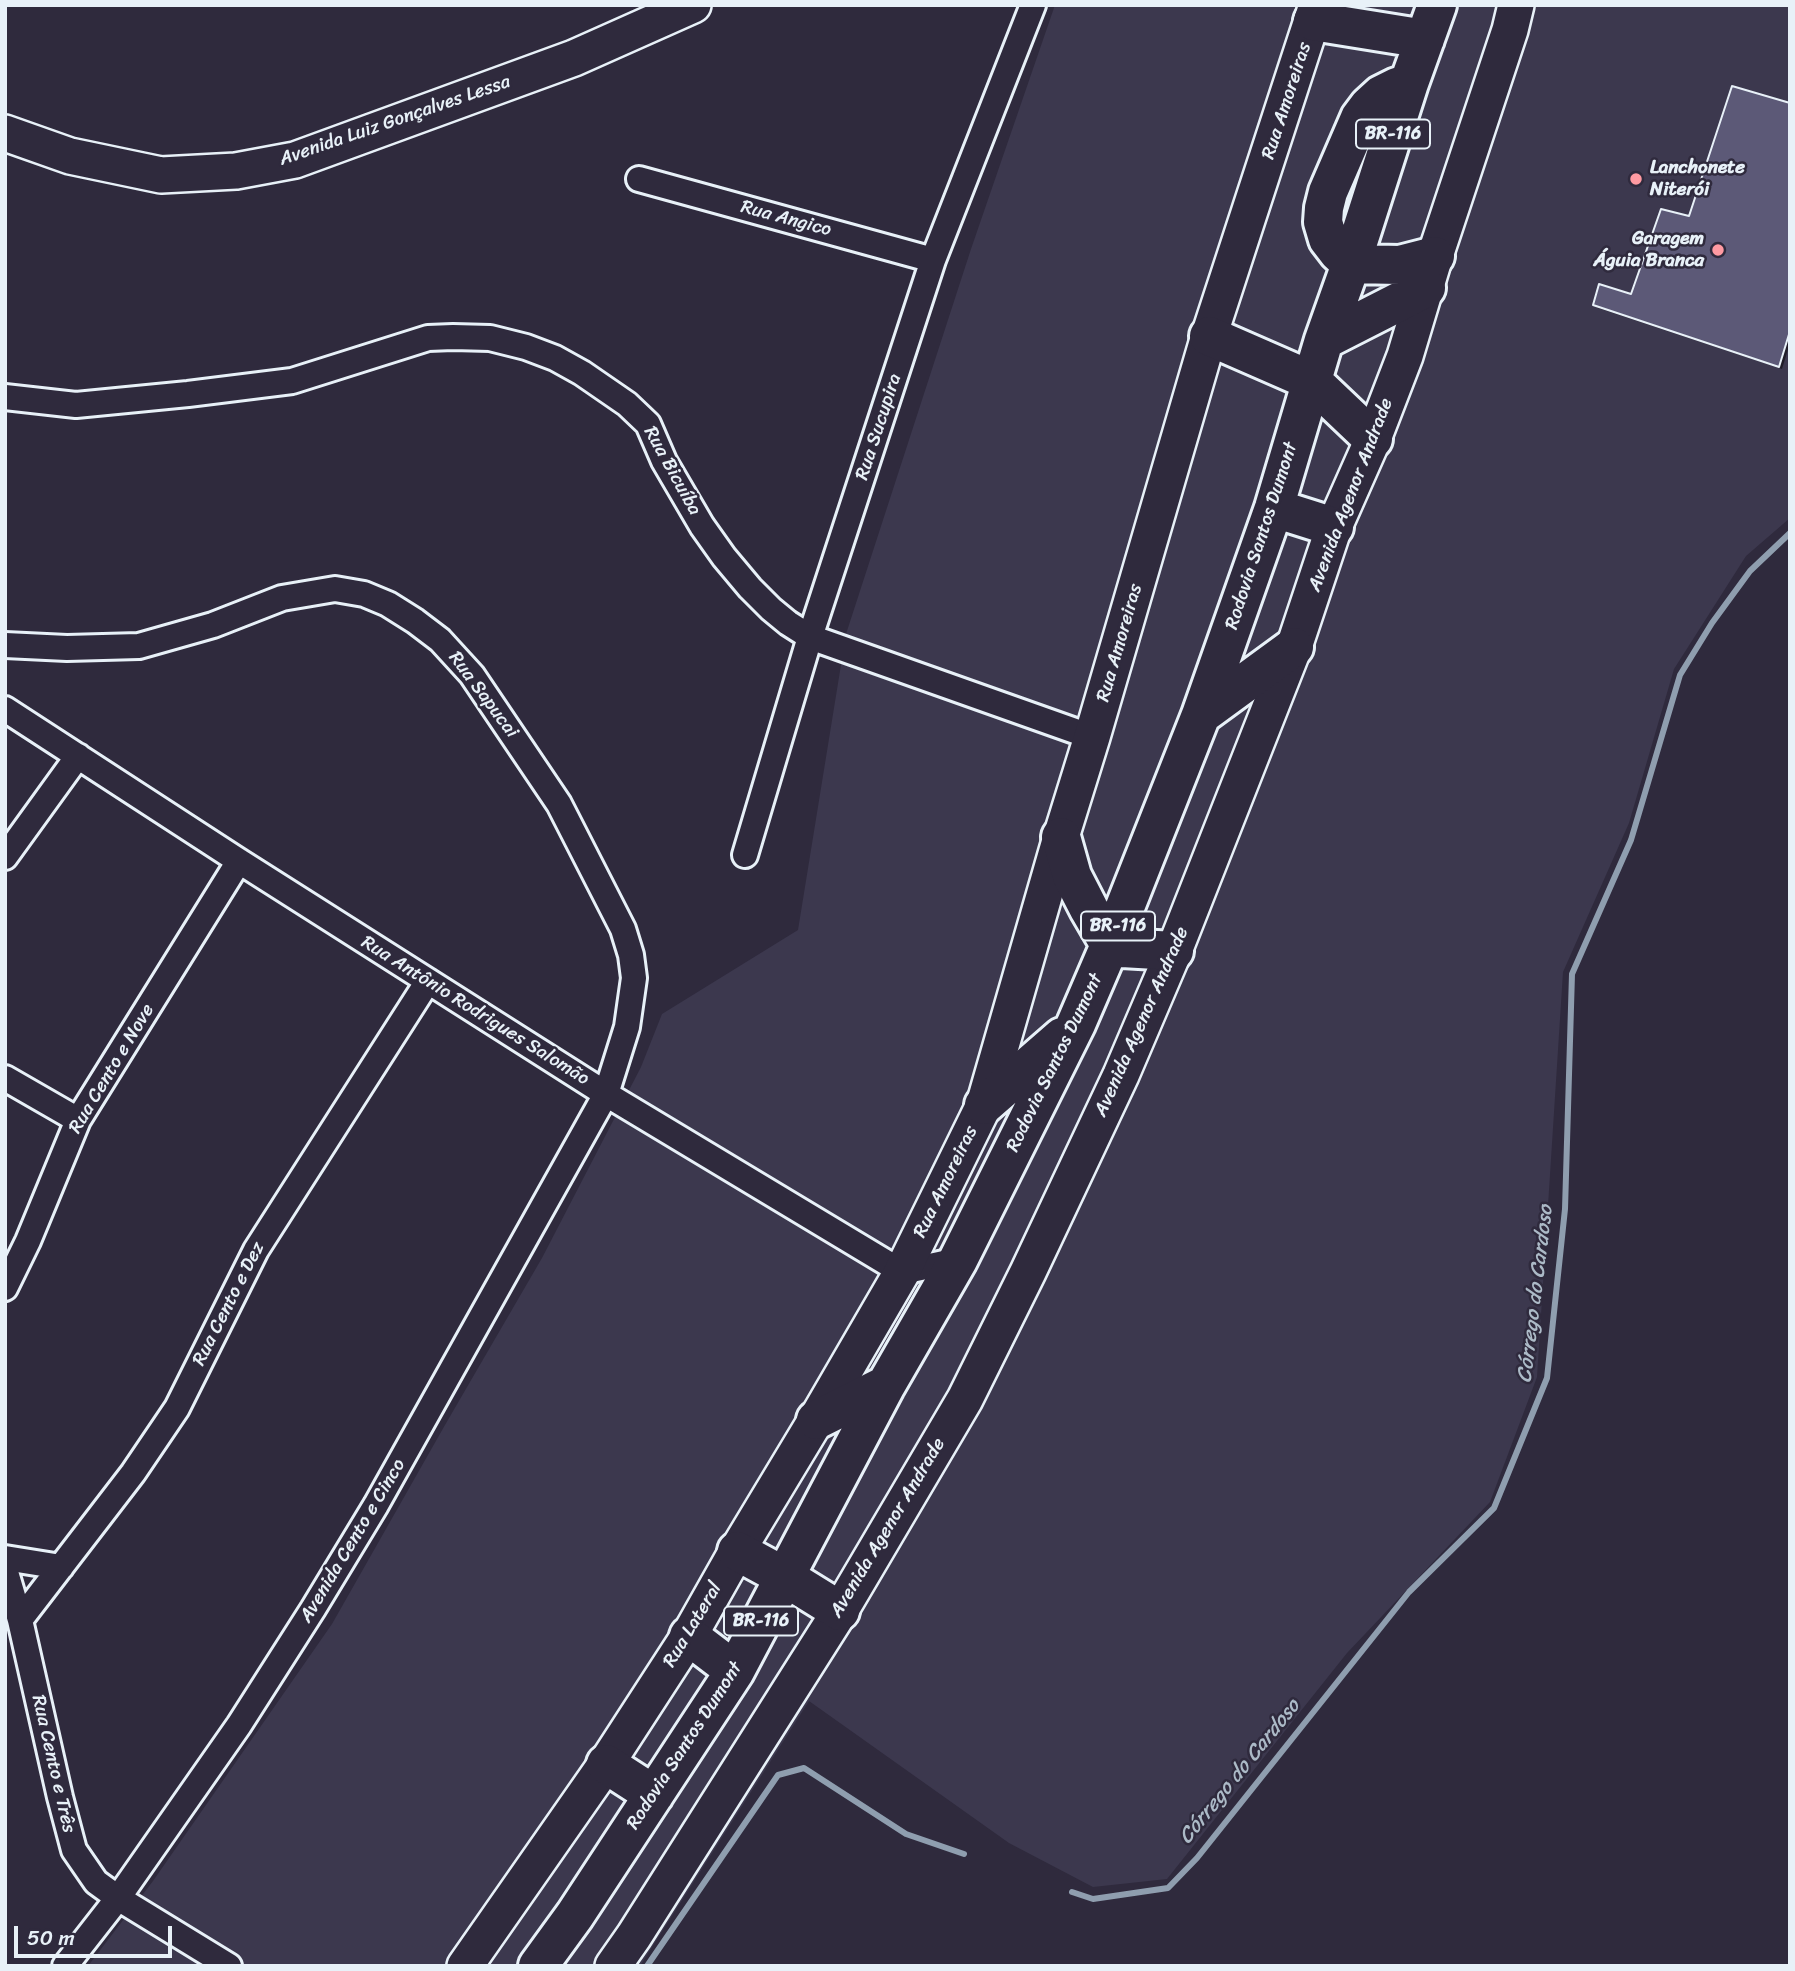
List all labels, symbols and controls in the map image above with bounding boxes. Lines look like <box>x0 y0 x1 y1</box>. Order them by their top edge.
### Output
street label: Rua Amoreiras <box>1257 40 1317 162</box>
street label: Avenida Luiz Gonçalves Lessa <box>277 71 513 171</box>
road number: BR-116 <box>1356 119 1430 148</box>
place label: Lanchonete Niterói <box>1650 157 1745 201</box>
marker: Lanchonete Niterói <box>1628 171 1644 187</box>
street label: Rua Angico <box>738 196 834 242</box>
place label: Garagem Águia Branca <box>1593 228 1704 272</box>
marker: Garagem Águia Branca <box>1710 242 1726 258</box>
street label: Rua Sucupira <box>851 371 907 483</box>
street label: Avenida Agenor Andrade <box>1304 395 1398 595</box>
street label: Rua Bicuíba <box>638 423 706 519</box>
street label: Rodovia Santos Dumont <box>1221 440 1303 632</box>
street label: Rua Amoreiras <box>1092 581 1148 705</box>
street label: Rua Sapucai <box>443 647 523 743</box>
road number: BR-116 <box>1081 911 1155 940</box>
street label: Avenida Agenor Andrade <box>1090 924 1194 1120</box>
street label: Rua Antônio Rodrigues Salomão <box>357 931 593 1091</box>
street label: Rodovia Santos Dumont <box>1002 970 1108 1156</box>
street label: Rua Cento e Nove <box>64 1000 160 1138</box>
street label: Rua Amoreiras <box>909 1122 983 1242</box>
water label: Córrego do Cardoso <box>1513 1204 1559 1384</box>
street label: Rua Cento e Dez <box>188 1238 270 1370</box>
street label: Avenida Agenor Andrade <box>825 1434 951 1622</box>
street label: Avenida Cento e Cinco <box>295 1455 411 1627</box>
street label: Rua Lateral <box>659 1578 727 1672</box>
road number: BR-116 <box>724 1606 798 1636</box>
street label: Rodovia Santos Dumont <box>622 1658 748 1834</box>
street label: Rua Cento e Três <box>26 1693 80 1835</box>
water label: Córrego do Cardoso <box>1174 1695 1306 1849</box>
scale bar <box>18 1912 175 1956</box>
text: 50 m <box>27 1919 75 1957</box>

